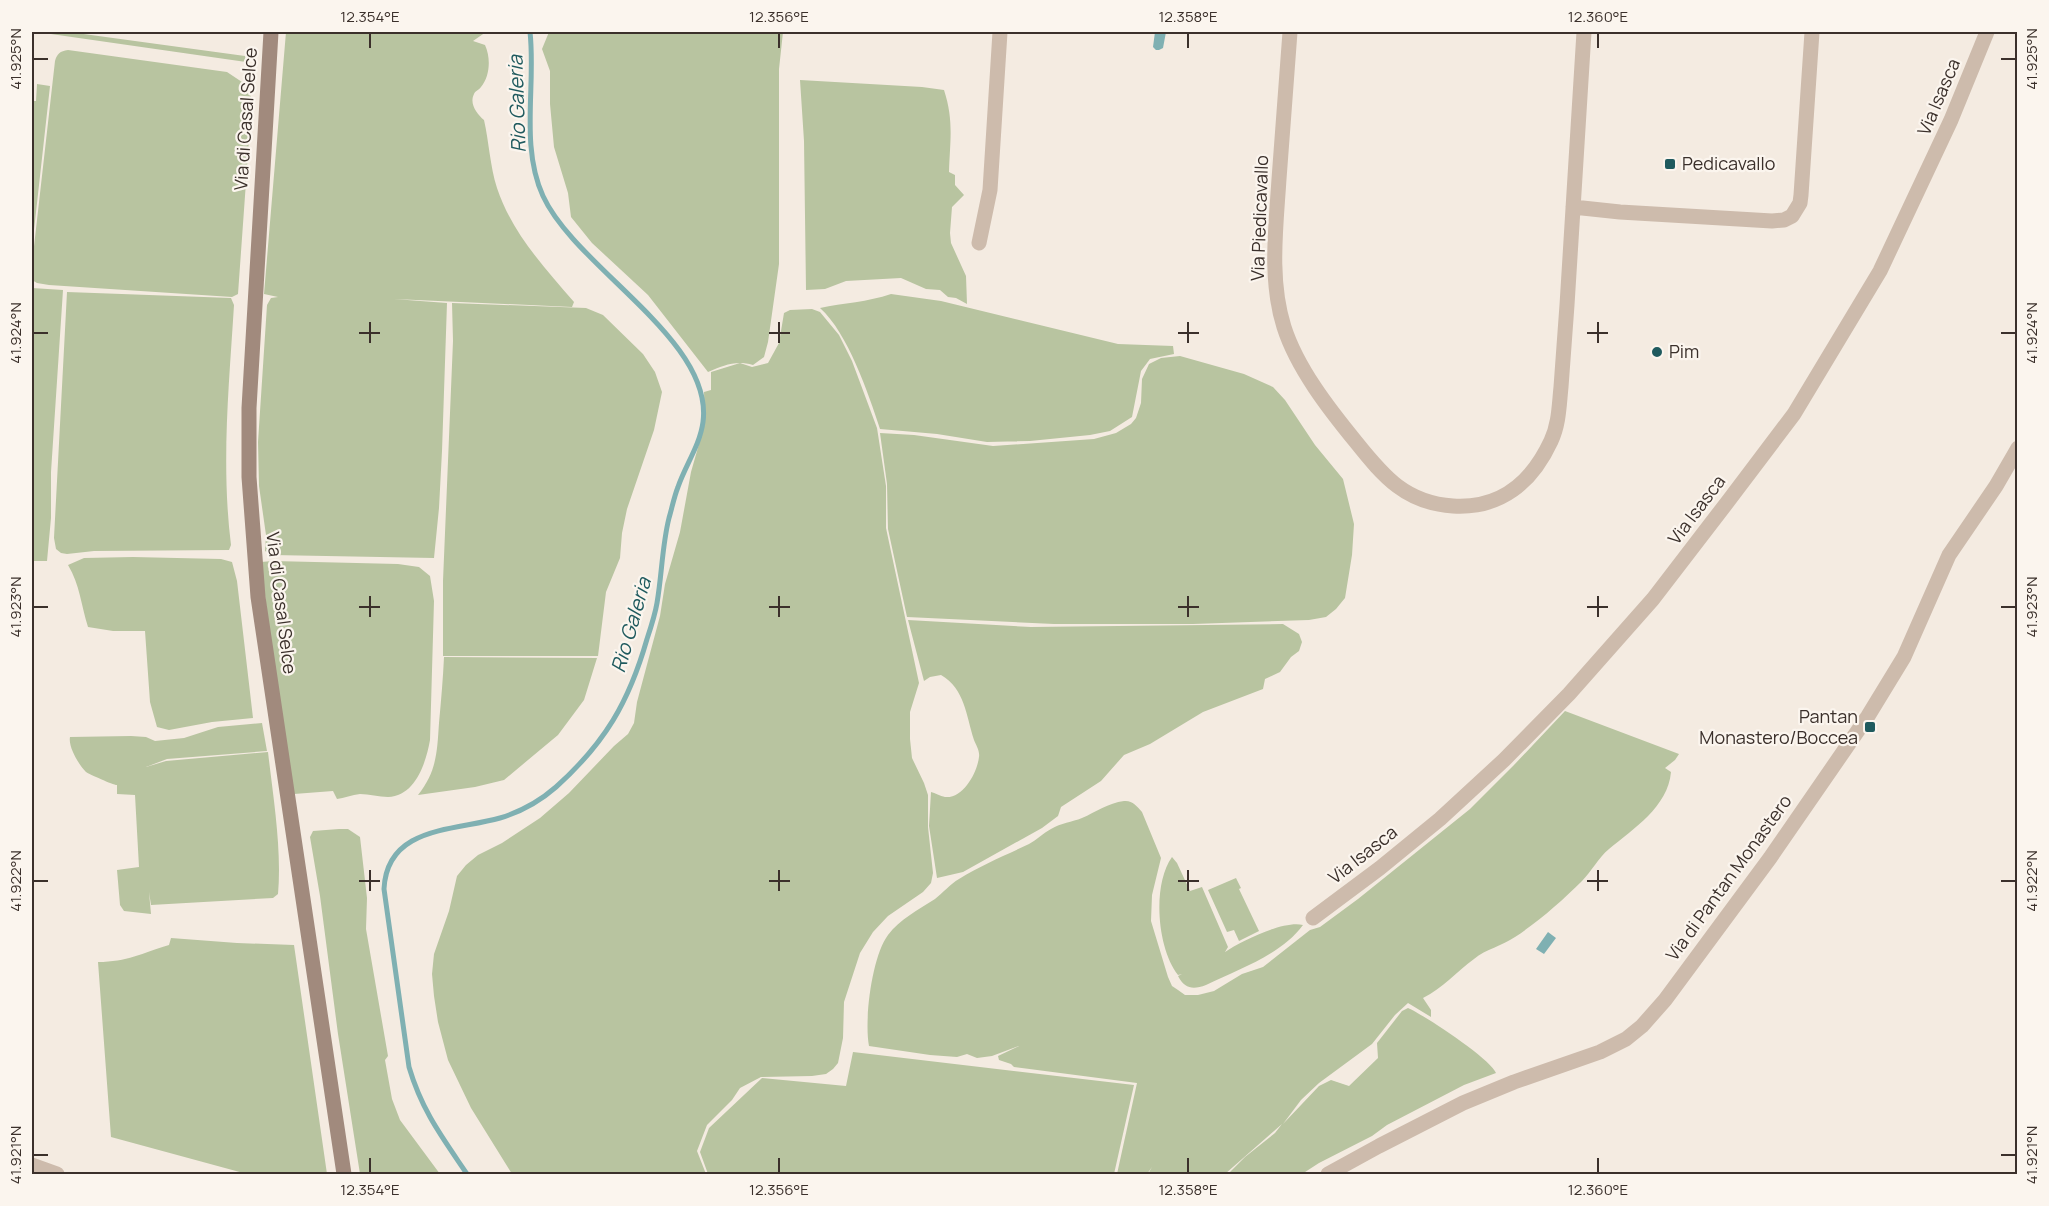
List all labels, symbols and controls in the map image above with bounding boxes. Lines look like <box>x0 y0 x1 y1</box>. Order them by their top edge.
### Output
text: 12.354°E <box>340 6 400 27</box>
text: 12.356°E <box>749 6 809 27</box>
text: 12.358°E <box>1158 6 1218 27</box>
text: 12.360°E <box>1568 6 1628 27</box>
text: 41.925°N <box>5 28 26 90</box>
text: 41.925°N <box>2021 28 2042 90</box>
street label: Via di Casal Selce <box>228 47 262 191</box>
water label: Rio Galeria <box>501 54 532 153</box>
street label: Via Isasca <box>1911 54 1965 139</box>
place label: Pedicavallo <box>1682 151 1775 175</box>
street label: Via Piedicavallo <box>1245 155 1273 281</box>
marker: Pedicavallo <box>1663 157 1677 171</box>
text: 41.924°N <box>5 302 26 364</box>
text: 41.924°N <box>2021 302 2042 364</box>
place label: Pim <box>1669 339 1699 363</box>
marker: Pim <box>1650 345 1664 359</box>
street label: Via Isasca <box>1662 470 1730 549</box>
street label: Via di Casal Selce <box>261 530 303 675</box>
water label: Rio Galeria <box>604 573 657 676</box>
text: 41.923°N <box>5 576 26 638</box>
text: 41.923°N <box>2021 576 2042 638</box>
place label: Pantan Monastero/Boccea <box>1699 704 1858 749</box>
marker: Pantan Monastero/Boccea <box>1863 720 1877 734</box>
street label: Via di Pantan Monastero <box>1660 790 1797 965</box>
street label: Via Isasca <box>1323 820 1402 889</box>
text: 41.922°N <box>5 850 26 912</box>
text: 41.922°N <box>2021 850 2042 912</box>
text: 41.921°N <box>5 1126 26 1184</box>
text: 41.921°N <box>2021 1126 2042 1184</box>
text: 12.354°E <box>340 1179 400 1200</box>
text: 12.356°E <box>749 1179 809 1200</box>
text: 12.358°E <box>1158 1179 1218 1200</box>
text: 12.360°E <box>1568 1179 1628 1200</box>

